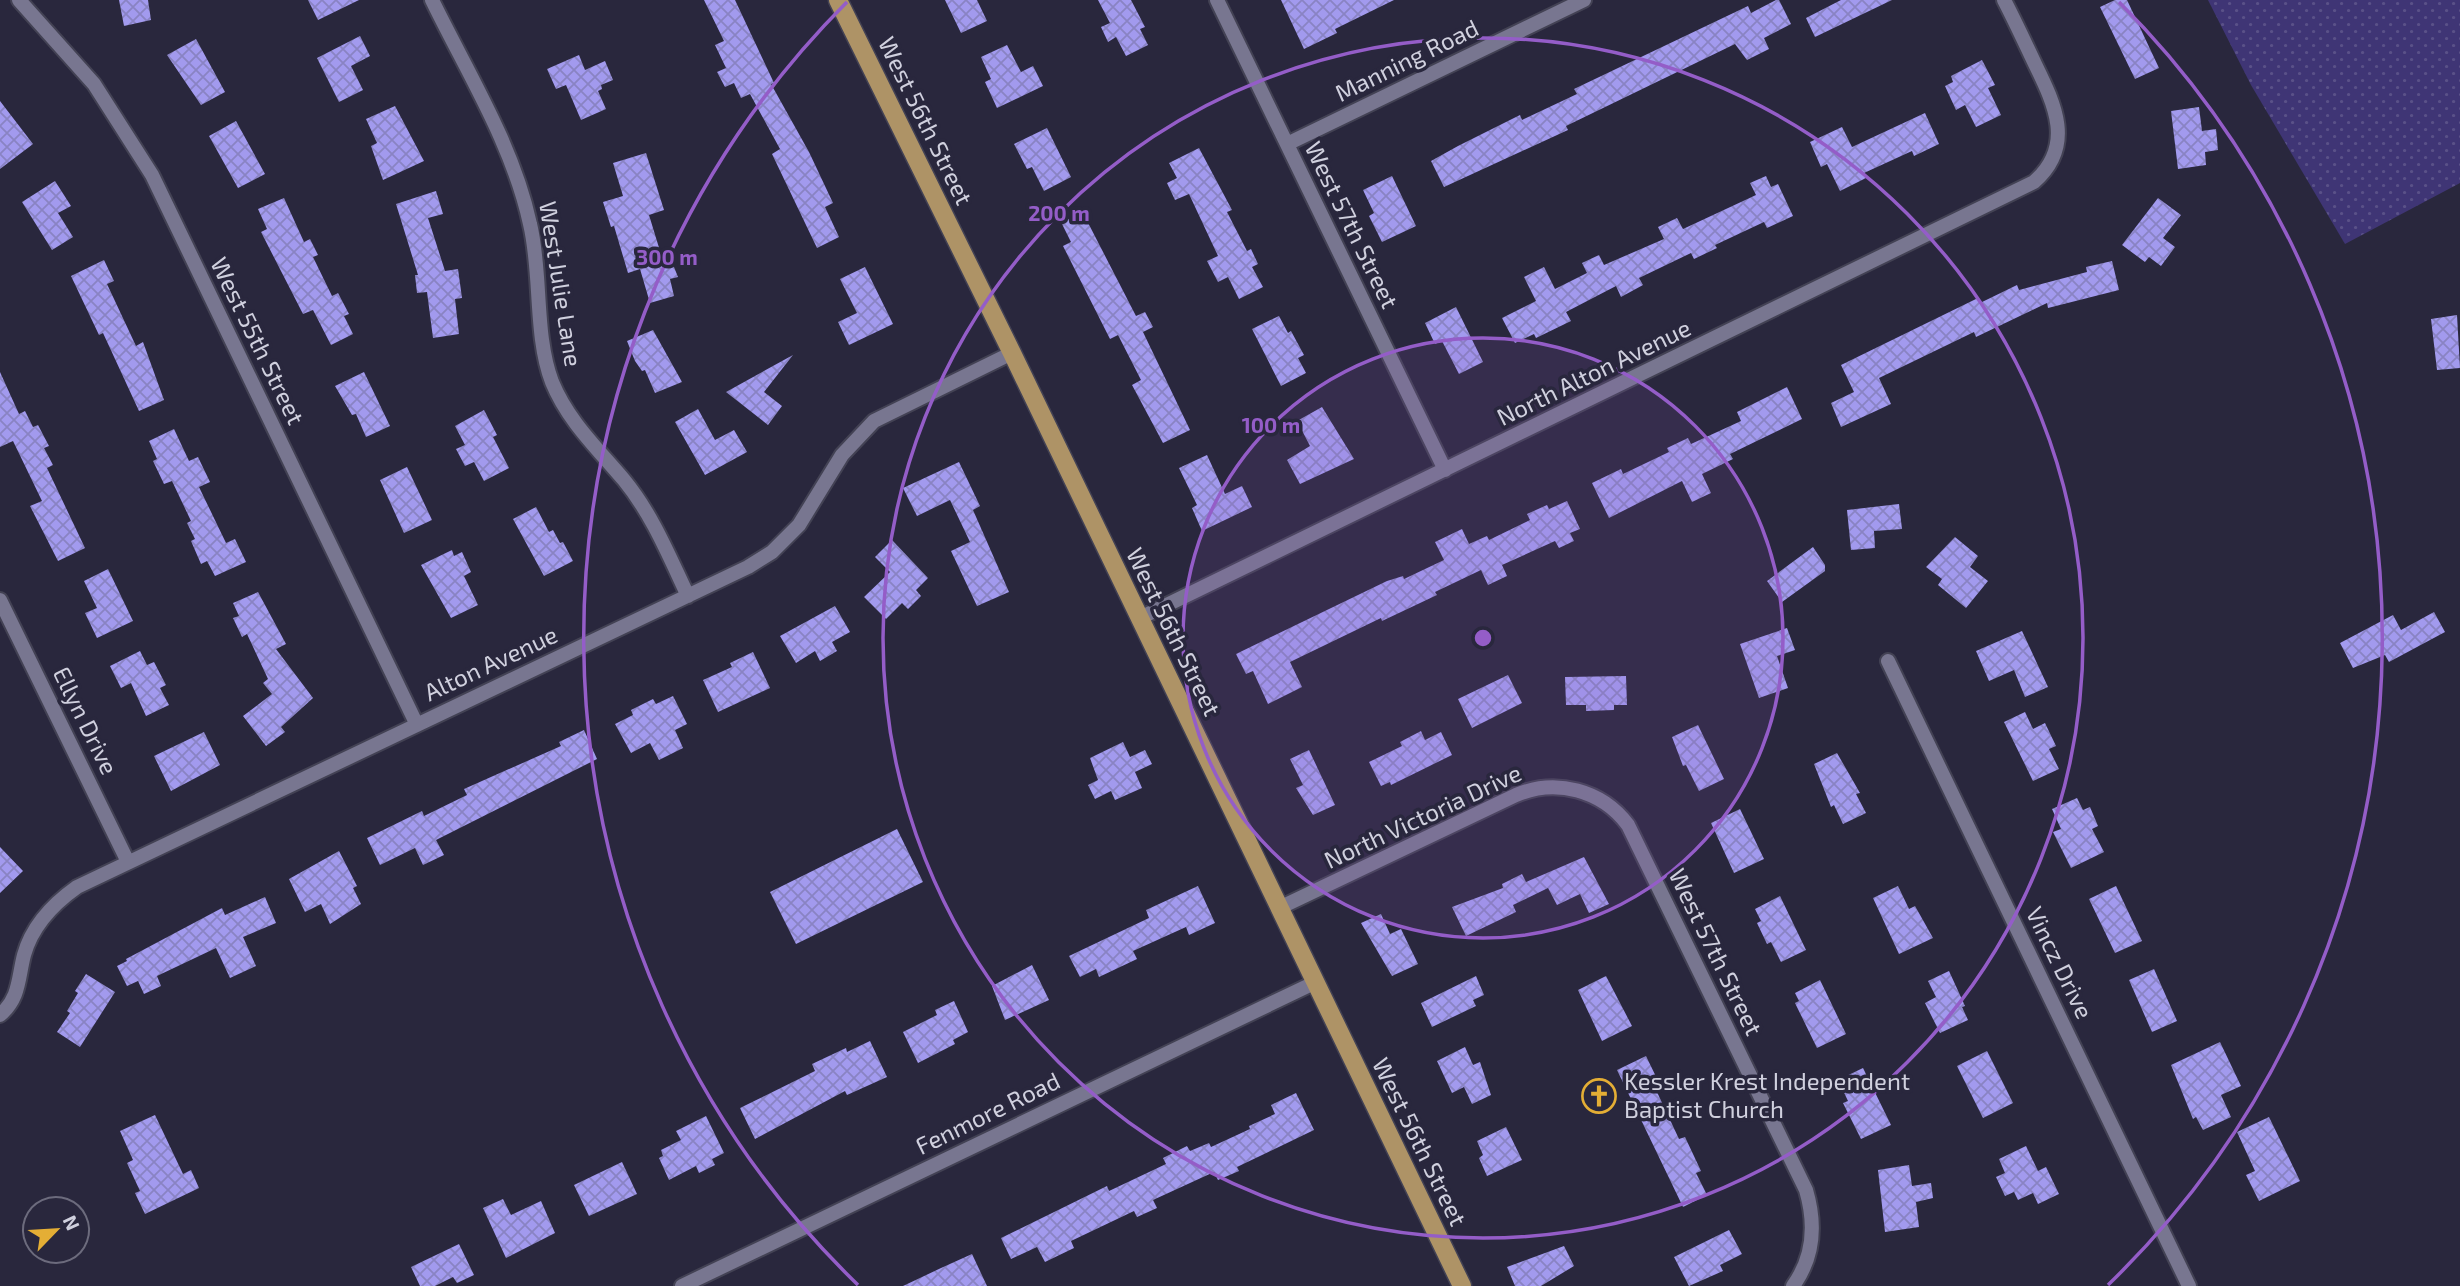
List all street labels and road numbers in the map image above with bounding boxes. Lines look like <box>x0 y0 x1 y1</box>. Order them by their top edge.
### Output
street label: Manning Road <box>1330 12 1483 107</box>
street label: West 56th Street <box>873 31 980 209</box>
street label: West 57th Street <box>1299 136 1405 313</box>
street label: West Julie Lane <box>534 199 589 368</box>
street label: West 55th Street <box>205 252 311 429</box>
street label: North Alton Avenue <box>1492 312 1695 431</box>
street label: West 56th Street <box>1121 542 1228 720</box>
street label: Alton Avenue <box>419 619 562 706</box>
street label: Ellyn Drive <box>48 662 125 779</box>
street label: North Victoria Drive <box>1319 757 1526 874</box>
street label: West 57th Street <box>1663 863 1769 1040</box>
street label: Vincz Drive <box>2021 902 2100 1023</box>
street label: West 56th Street <box>1367 1052 1474 1230</box>
street label: Fenmore Road <box>910 1065 1064 1160</box>

